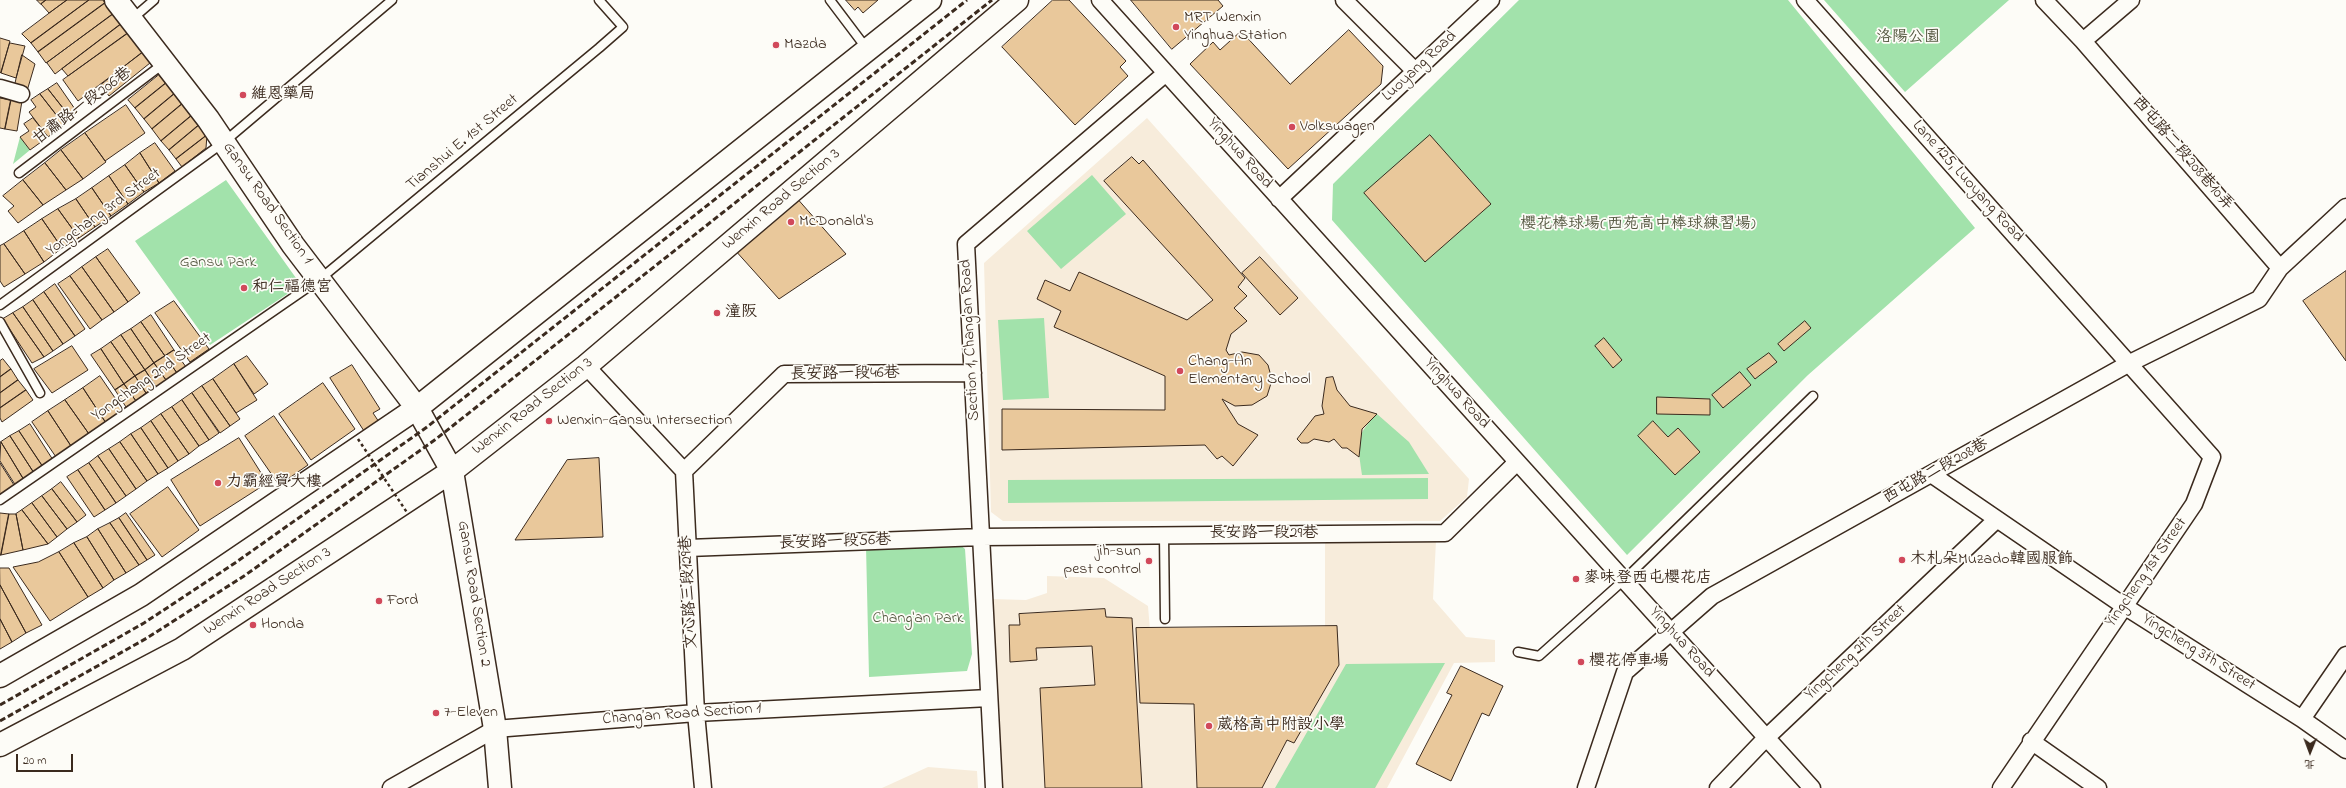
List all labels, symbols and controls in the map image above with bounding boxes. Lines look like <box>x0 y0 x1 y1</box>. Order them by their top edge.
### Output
place label: MRT Wenxin Yinghua Station <box>1184 8 1287 46</box>
marker: MRT Wenxin Yinghua Station <box>1171 22 1181 32</box>
street label: Luoyang Road <box>1379 28 1461 106</box>
park label: 洛陽公園 <box>1876 28 1940 48</box>
place label: Mazda <box>784 35 827 55</box>
marker: Mazda <box>771 40 781 50</box>
street label: 甘肅路一段206巷 <box>30 64 136 150</box>
place label: 維恩藥局 <box>251 85 315 105</box>
marker: 維恩藥局 <box>238 90 248 100</box>
street label: Tianshui E. 1st Street <box>403 91 523 195</box>
street label: 西屯路二段208巷10弄 <box>2127 93 2237 215</box>
street label: Yinghua Road <box>1202 115 1276 193</box>
place label: Volkswagen <box>1300 117 1375 137</box>
street label: Lane 125, Luoyang Road <box>1907 117 2027 247</box>
marker: Volkswagen <box>1287 122 1297 132</box>
street label: Gansu Road Section 1 <box>218 139 316 269</box>
street label: Wenxin Road Section 3 <box>719 145 845 255</box>
street label: Yongchang 3rd Street <box>43 165 165 261</box>
place label: McDonald's <box>799 212 874 232</box>
park label: 櫻花棒球場(西苑高中棒球練習場) <box>1520 215 1756 235</box>
marker: McDonald's <box>786 217 796 227</box>
park label: Gansu Park <box>180 253 256 273</box>
street label: Section 1, Chang’an Road <box>957 259 985 421</box>
place label: 和仁福德宮 <box>252 278 332 298</box>
marker: 和仁福德宮 <box>239 283 249 293</box>
place label: 潼阪 <box>725 303 757 323</box>
marker: 潼阪 <box>712 308 722 318</box>
street label: Yongchang 2nd Street <box>88 329 216 427</box>
place label: Chang-An Elementary School <box>1188 352 1311 390</box>
street label: Wenxin Road Section 3 <box>469 354 597 460</box>
street label: Yinghua Road <box>1419 355 1493 433</box>
street label: 長安路一段46巷 <box>790 364 900 386</box>
marker: Chang-An Elementary School <box>1175 366 1185 376</box>
place label: Wenxin-Gansu Intersection <box>557 411 732 431</box>
marker: Wenxin-Gansu Intersection <box>544 416 554 426</box>
street label: 西屯路二段208巷 <box>1880 435 1992 509</box>
place label: 力霸經貿大樓 <box>226 473 322 493</box>
marker: 力霸經貿大樓 <box>213 478 223 488</box>
street label: Yingcheng 1st Street <box>2102 515 2192 631</box>
street label: Gansu Road Section 2 <box>452 520 494 668</box>
street label: 長安路一段29巷 <box>1210 524 1318 544</box>
street label: 長安路一段56巷 <box>779 531 891 555</box>
street label: 文心路三段129巷 <box>677 535 703 649</box>
place label: jih-sun pest control <box>1063 542 1141 580</box>
street label: Wenxin Road Section 3 <box>201 544 335 640</box>
place label: 木札朵Muzado韓國服飾 <box>1910 550 2073 570</box>
marker: 木札朵Muzado韓國服飾 <box>1897 555 1907 565</box>
marker: jih-sun pest control <box>1144 556 1154 566</box>
place label: 麥味登西屯櫻花店 <box>1584 569 1712 589</box>
marker: 麥味登西屯櫻花店 <box>1571 574 1581 584</box>
place label: Ford <box>387 591 418 611</box>
marker: Ford <box>374 596 384 606</box>
street label: Yingcheng 2th Street <box>1801 601 1911 705</box>
street label: Yinghua Road <box>1644 604 1718 682</box>
park label: Chang'an Park <box>872 609 964 629</box>
street label: Yingcheng 3th Street <box>2138 610 2258 696</box>
place label: Honda <box>261 615 304 635</box>
marker: Honda <box>248 620 258 630</box>
place label: 櫻花停車場 <box>1589 652 1669 672</box>
marker: 櫻花停車場 <box>1576 657 1586 667</box>
street label: Chang’an Road Section 1 <box>602 700 762 730</box>
place label: 7-Eleven <box>444 703 498 723</box>
marker: 7-Eleven <box>431 708 441 718</box>
place label: 葳格高中附設小學 <box>1217 716 1345 736</box>
marker: 葳格高中附設小學 <box>1204 721 1214 731</box>
north arrow <box>2290 732 2330 772</box>
scale bar <box>18 746 75 772</box>
text: 20 m <box>23 752 46 770</box>
text: 北 <box>2304 756 2315 772</box>

